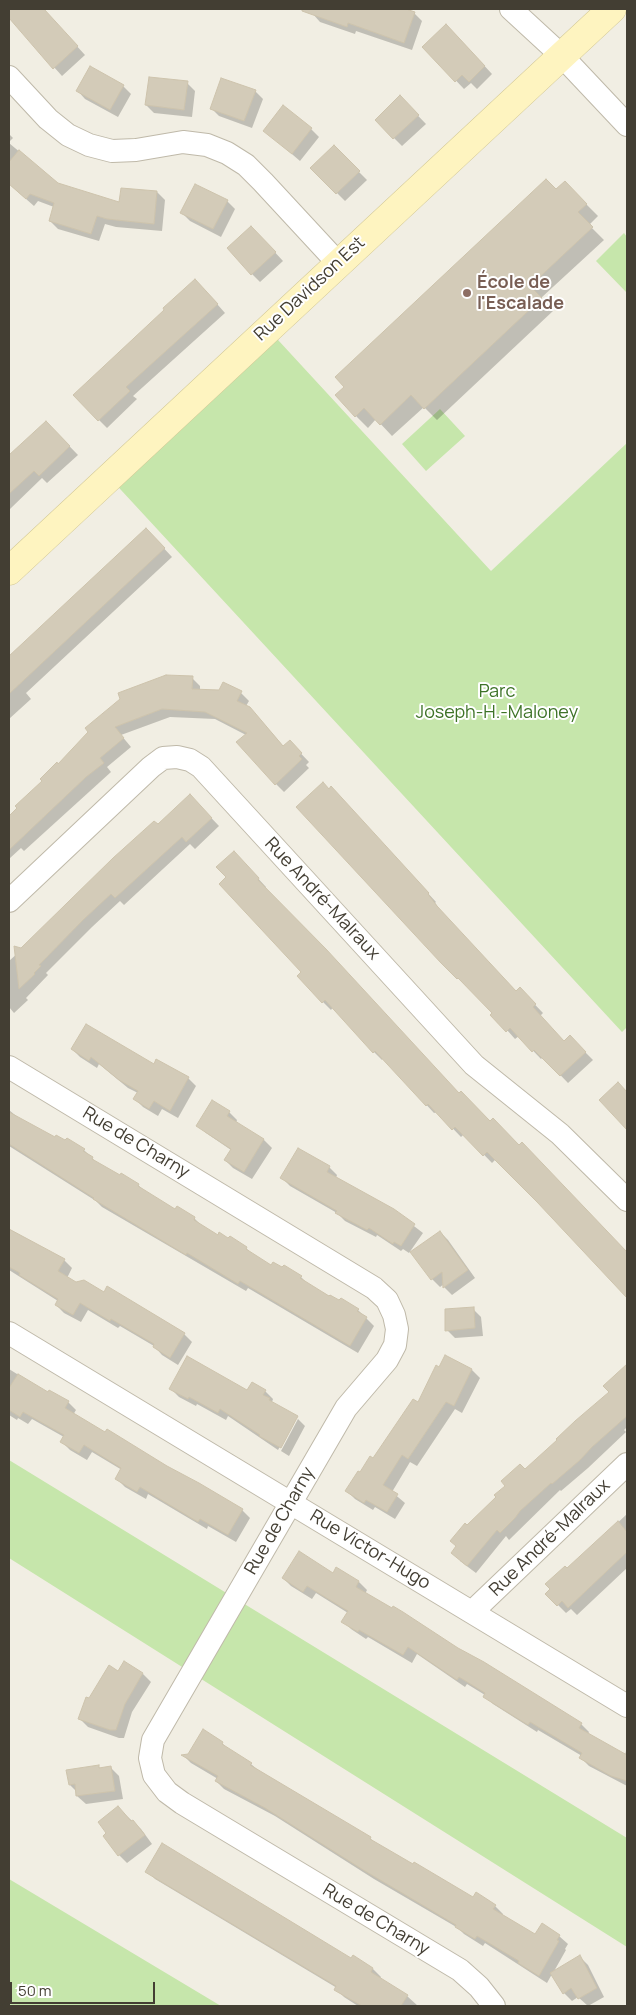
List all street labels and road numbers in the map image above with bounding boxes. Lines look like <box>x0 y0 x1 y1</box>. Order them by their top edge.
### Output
street label: Rue Davidson Est <box>250 232 370 346</box>
street label: Rue André-Malraux <box>260 833 384 965</box>
street label: Rue de Charny <box>79 1103 193 1183</box>
street label: Rue de Charny <box>240 1463 320 1579</box>
street label: Rue André-Malraux <box>485 1475 615 1601</box>
street label: Rue Victor-Hugo <box>306 1506 434 1594</box>
street label: Rue de Charny <box>319 1880 433 1960</box>

